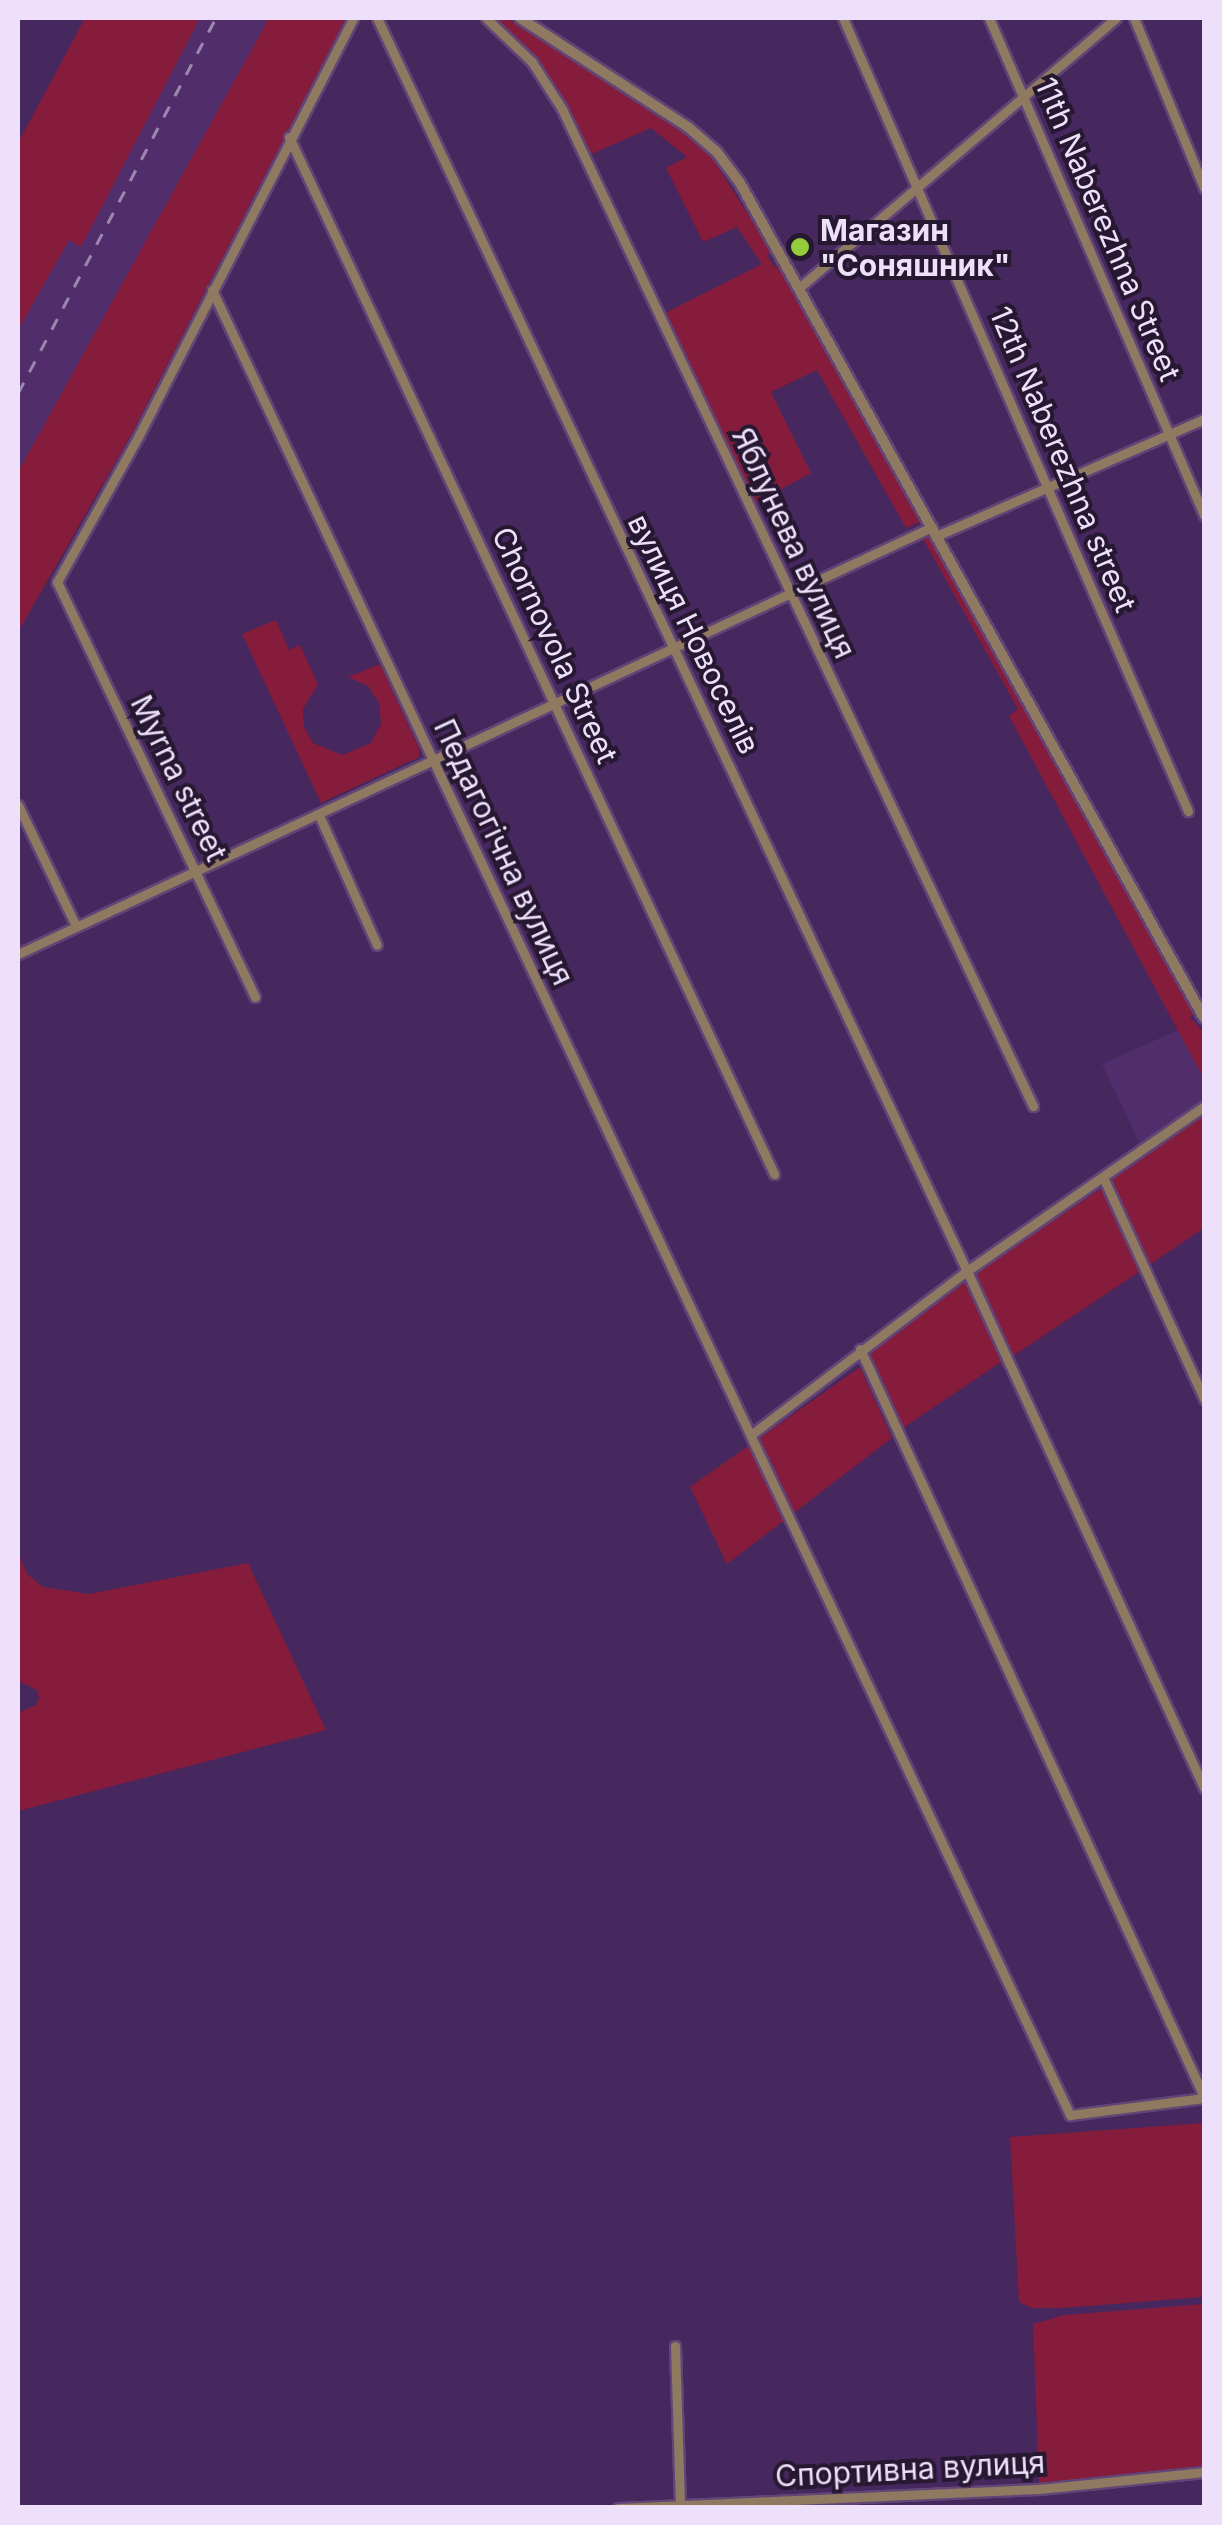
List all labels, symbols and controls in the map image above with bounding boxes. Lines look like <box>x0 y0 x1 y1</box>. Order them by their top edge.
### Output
street label: 11th Naberezhna Street <box>1028 72 1188 386</box>
place label: Магазин "Соняшник" <box>820 212 1010 282</box>
marker: Магазин "Соняшник" <box>789 236 811 258</box>
street label: 12th Naberezhna street <box>982 301 1144 617</box>
street label: Яблунева вулиця <box>725 422 863 664</box>
street label: вулиця Новоселів <box>620 508 768 760</box>
street label: Chornovola Street <box>485 521 625 769</box>
street label: Myrna street <box>123 689 235 867</box>
street label: Педагогічна вулиця <box>427 713 581 991</box>
street label: Спортивна вулиця <box>774 2444 1046 2494</box>

